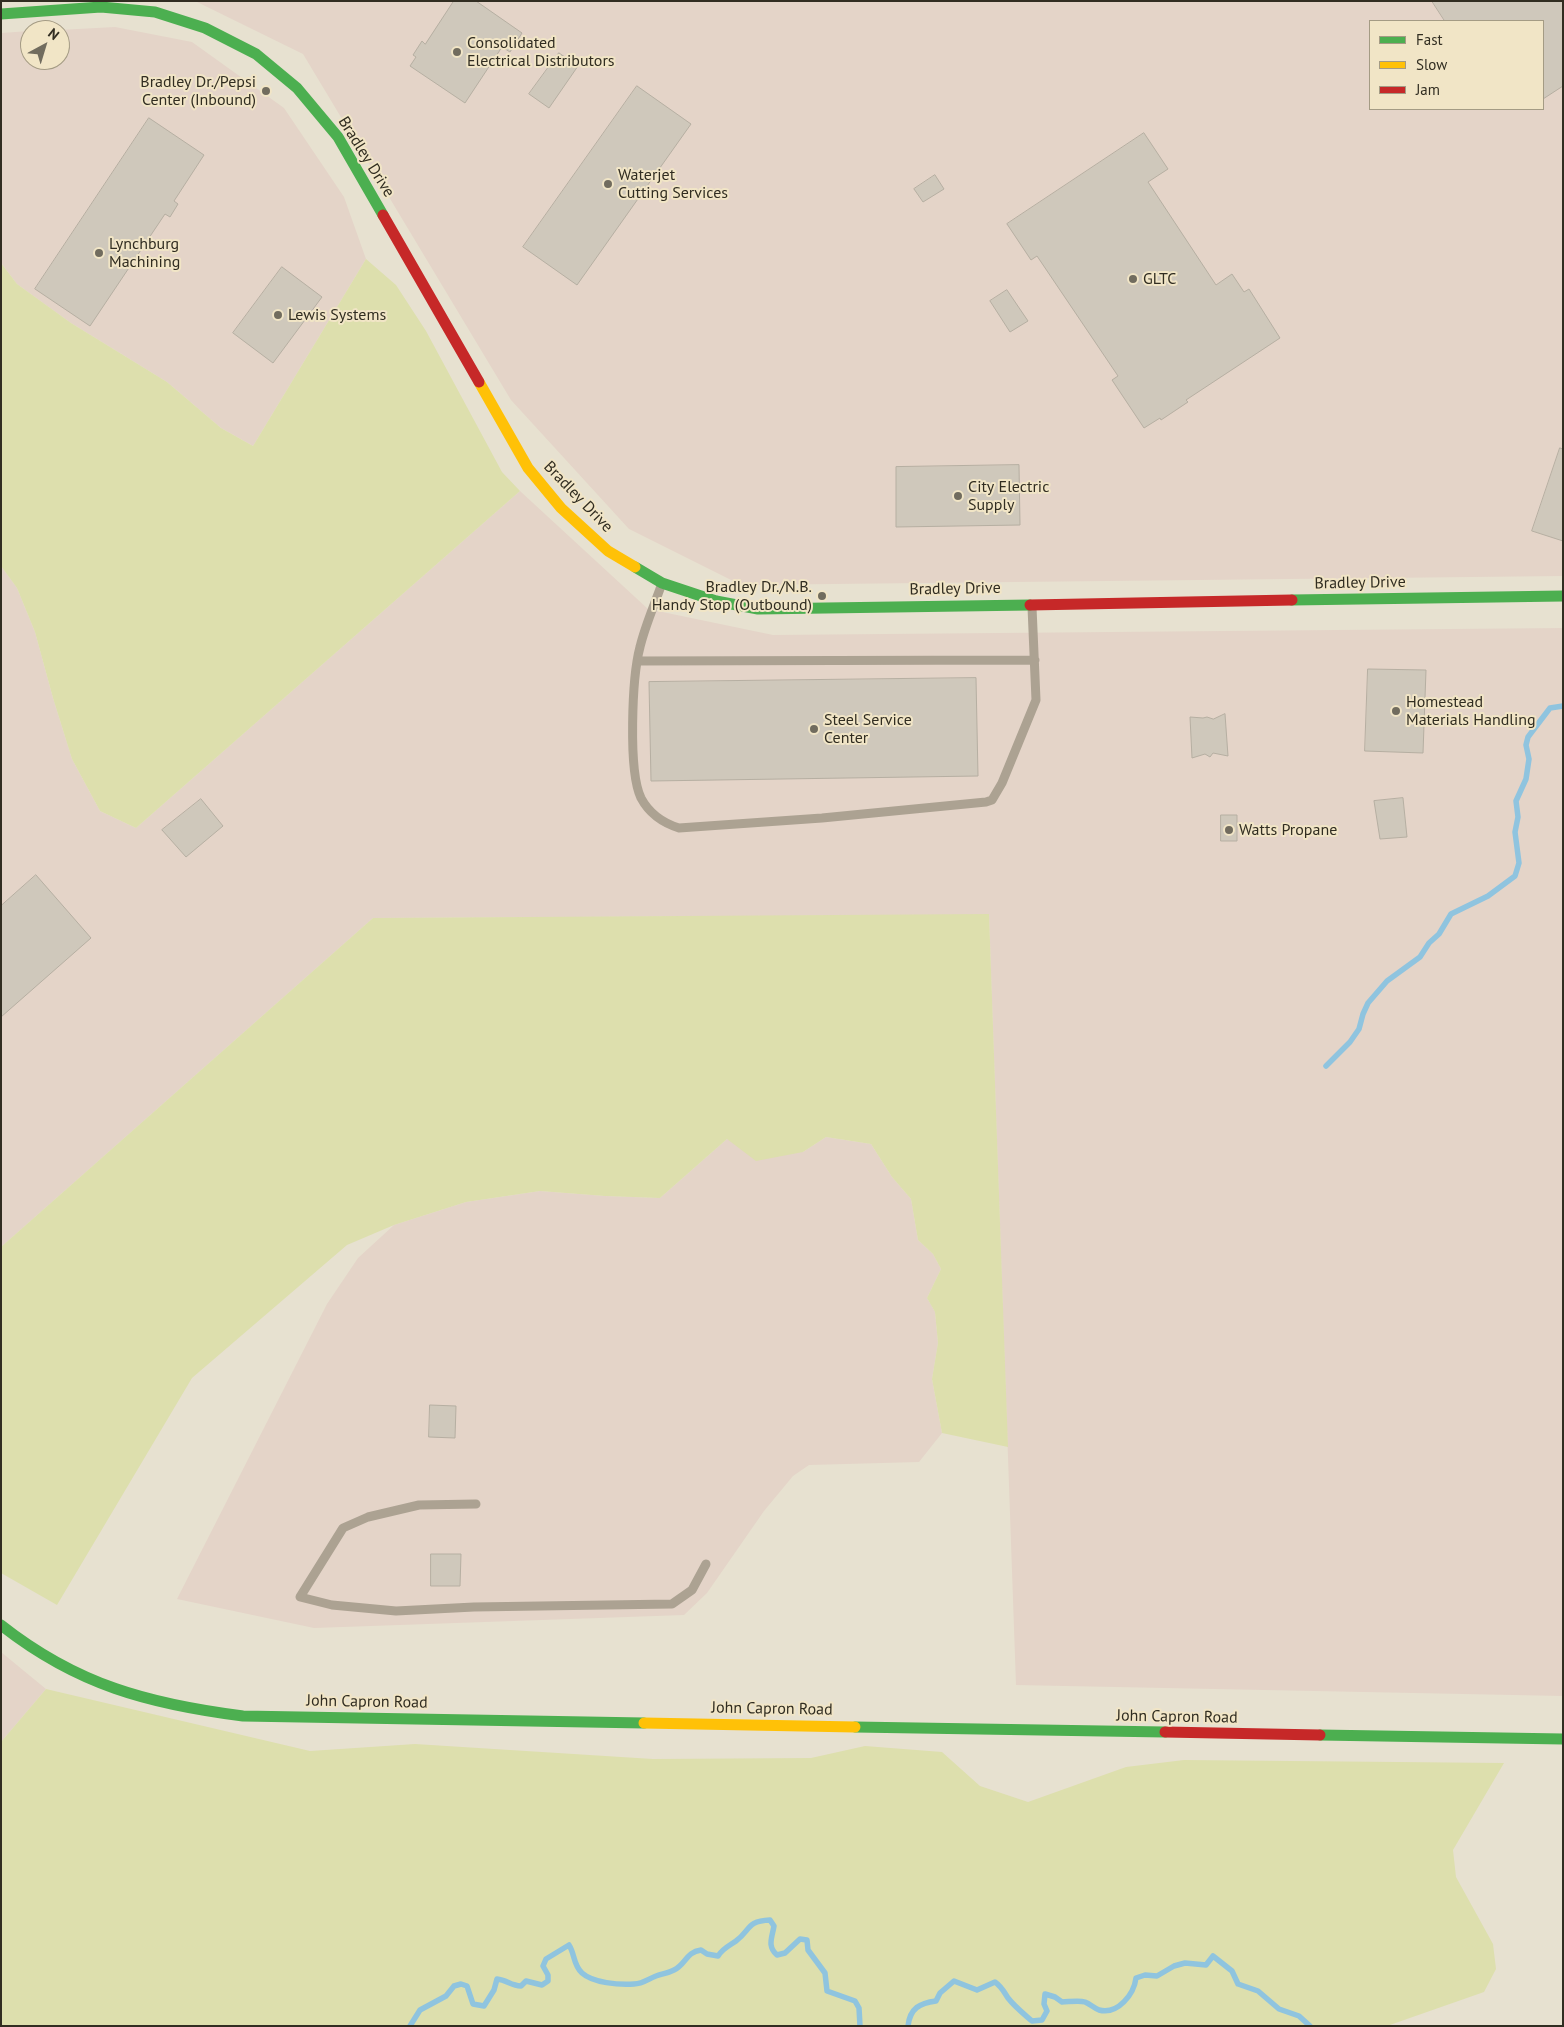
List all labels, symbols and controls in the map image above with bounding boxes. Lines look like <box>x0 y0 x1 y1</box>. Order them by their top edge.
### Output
north arrow <box>20 20 70 70</box>
legend <box>1369 20 1544 110</box>
text: N <box>45 24 63 44</box>
text: Fast <box>1416 30 1443 49</box>
place label: Consolidated Electrical Distributors <box>467 33 615 71</box>
marker: Consolidated Electrical Distributors <box>451 46 463 58</box>
text: Slow <box>1416 55 1447 74</box>
place label: Bradley Dr./Pepsi Center (Inbound) <box>140 72 256 110</box>
text: Jam <box>1416 80 1440 99</box>
marker: Bradley Dr./Pepsi Center (Inbound) <box>260 85 272 97</box>
street label: Bradley Drive <box>334 113 398 201</box>
place label: Waterjet Cutting Services <box>618 165 728 203</box>
marker: Waterjet Cutting Services <box>602 178 614 190</box>
place label: Lynchburg Machining <box>109 234 180 272</box>
marker: Lynchburg Machining <box>93 247 105 259</box>
place label: GLTC <box>1143 269 1176 289</box>
marker: GLTC <box>1127 273 1139 285</box>
place label: Lewis Systems <box>288 305 386 325</box>
marker: Lewis Systems <box>272 309 284 321</box>
street label: Bradley Drive <box>539 457 617 537</box>
place label: City Electric Supply <box>968 477 1049 515</box>
marker: City Electric Supply <box>952 490 964 502</box>
street label: Bradley Drive <box>1314 573 1406 593</box>
place label: Bradley Dr./N.B. Handy Stop (Outbound) <box>652 577 812 615</box>
street label: Bradley Drive <box>909 579 1001 599</box>
marker: Bradley Dr./N.B. Handy Stop (Outbound) <box>816 590 828 602</box>
place label: Homestead Materials Handling <box>1406 692 1536 730</box>
marker: Homestead Materials Handling <box>1390 705 1402 717</box>
place label: Steel Service Center <box>824 710 912 748</box>
marker: Steel Service Center <box>808 723 820 735</box>
place label: Watts Propane <box>1239 820 1337 840</box>
marker: Watts Propane <box>1223 824 1235 836</box>
street label: John Capron Road <box>306 1691 428 1713</box>
street label: John Capron Road <box>711 1698 833 1720</box>
street label: John Capron Road <box>1116 1706 1238 1728</box>

